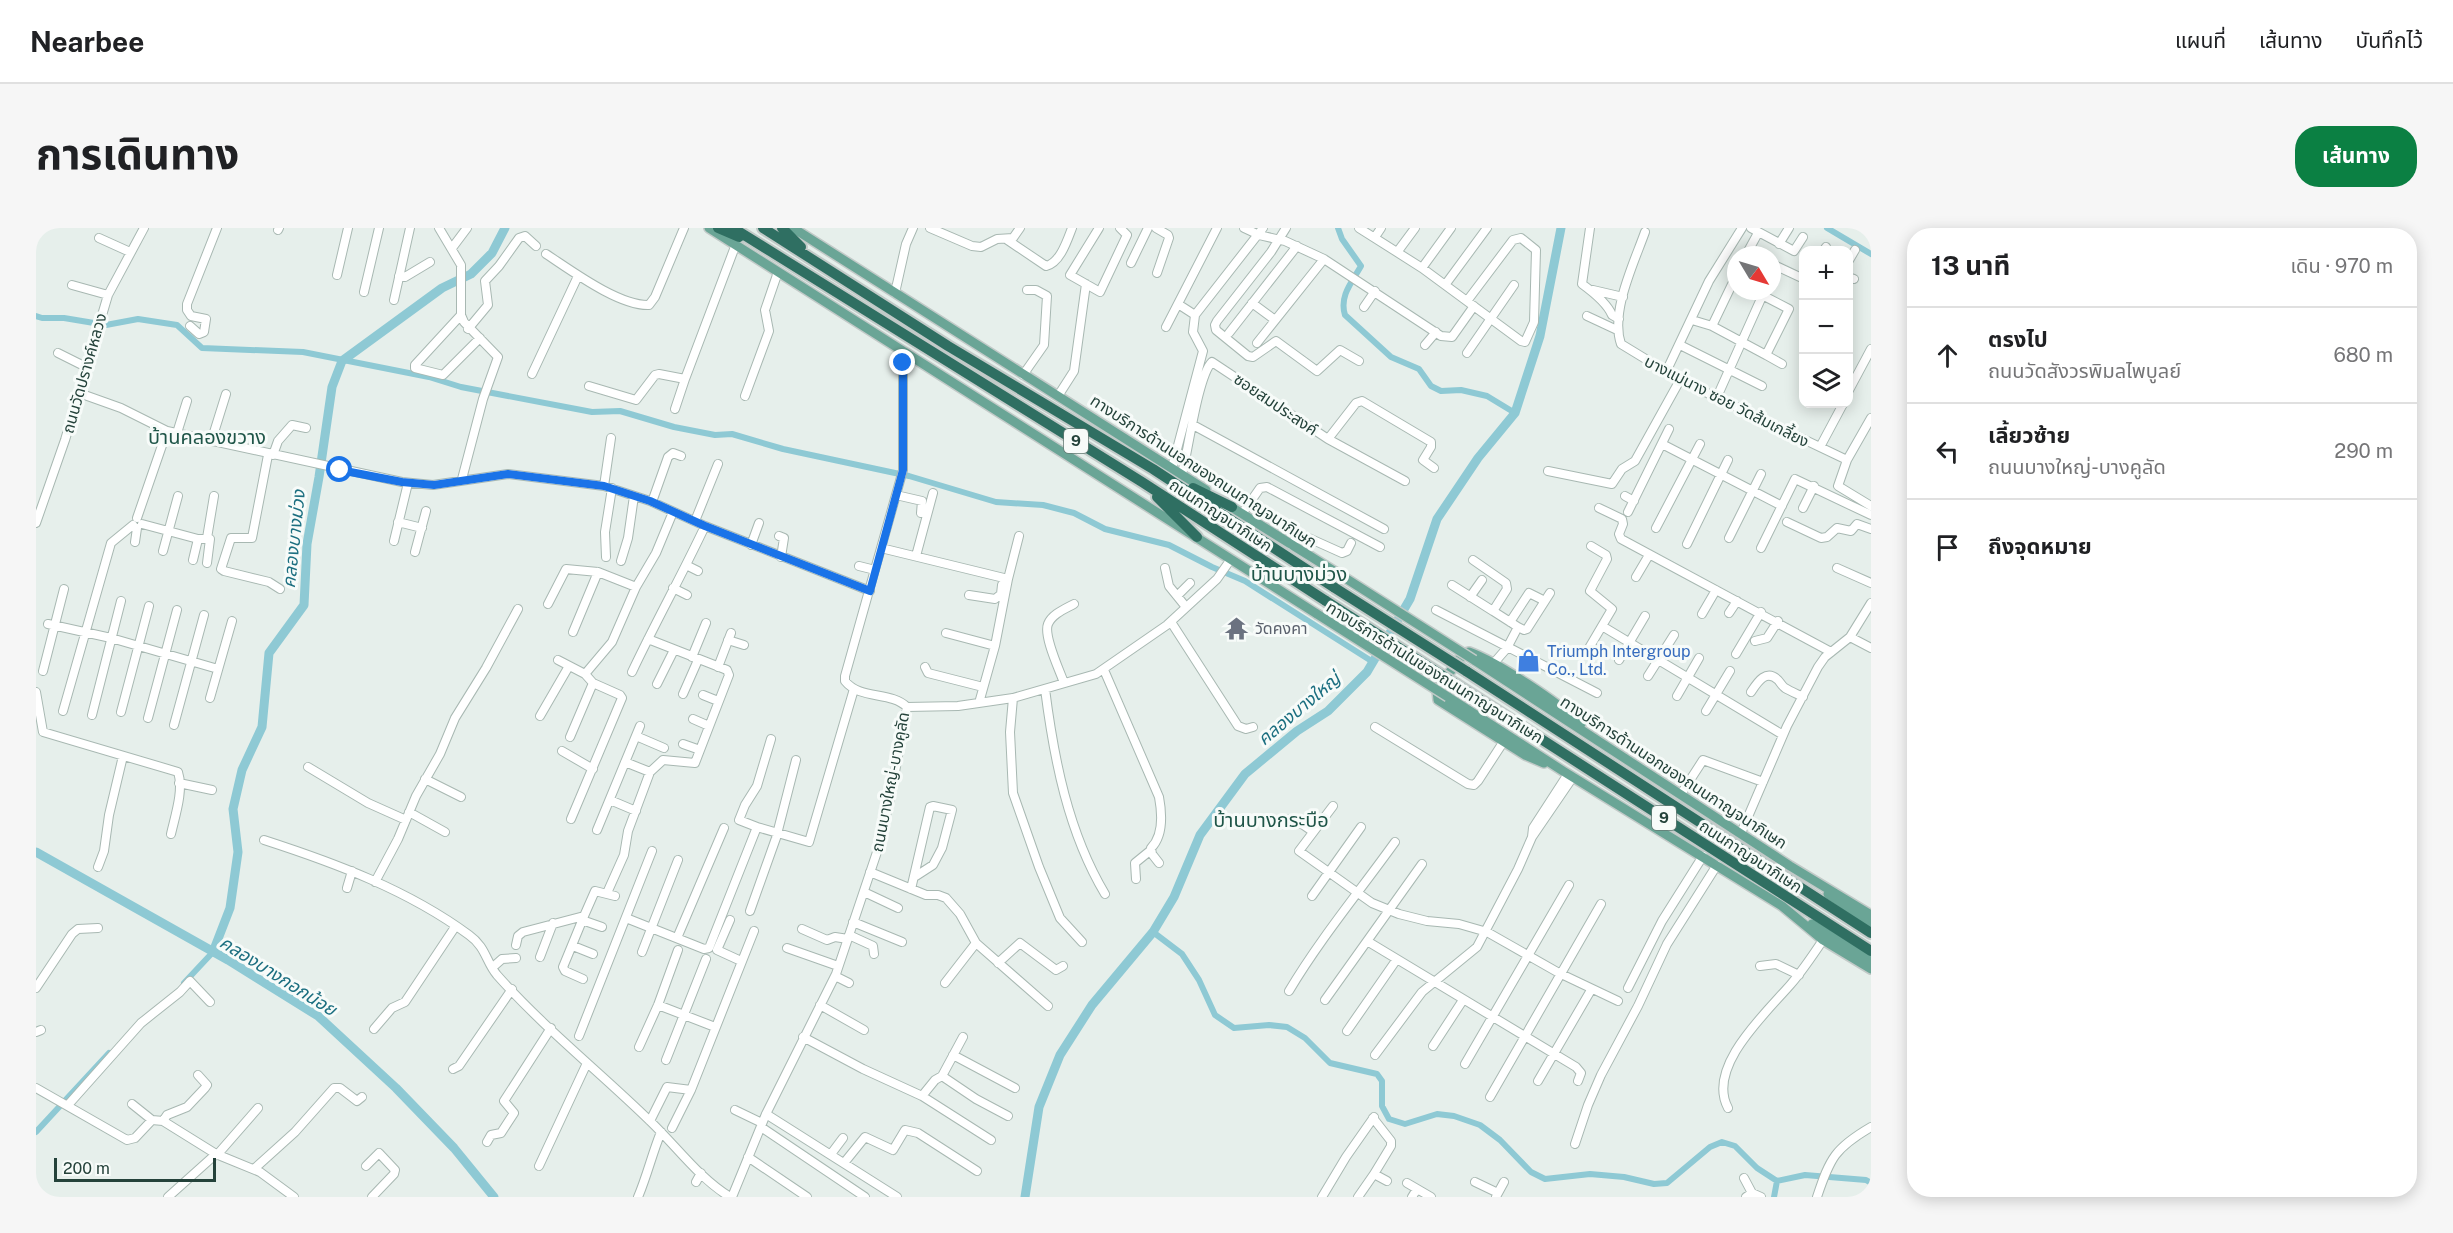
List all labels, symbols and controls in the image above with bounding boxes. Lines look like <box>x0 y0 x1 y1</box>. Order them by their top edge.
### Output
text: Nearbee <box>30 25 144 58</box>
text: แผนที่ <box>2175 28 2226 53</box>
text: เส้นทาง <box>2259 28 2323 53</box>
text: บันทึกไว้ <box>2356 28 2423 53</box>
button: เส้นทาง <box>2295 126 2417 187</box>
text: การเดินทาง <box>36 129 239 178</box>
north arrow <box>1727 246 1781 300</box>
map controls <box>1799 246 1853 408</box>
button: + <box>1799 246 1853 300</box>
text: 13 นาที <box>1931 250 2010 281</box>
text: เดิน · 970 m <box>2290 254 2393 278</box>
button: − <box>1799 300 1853 354</box>
street label: ถนนวัดปรางค์หลวง <box>58 311 111 436</box>
text: ตรงไป <box>1988 326 2048 352</box>
icon: ahead <box>1931 339 1964 372</box>
text: 680 m <box>2333 343 2393 367</box>
route end <box>889 349 915 375</box>
street label: บางแม่นาง ซอย วัดส้มเกลี้ยง <box>1641 350 1813 451</box>
button: layers <box>1799 354 1853 408</box>
text: ถนนวัดสังวรพิมลไพบูลย์ <box>1988 359 2181 383</box>
street label: ซอยสมประสงค์ <box>1230 369 1321 439</box>
street label: ทางบริการด้านนอกของถนนกาญจนาภิเษก <box>1087 390 1321 552</box>
text: เลี้ยวซ้าย <box>1988 422 2070 448</box>
district label: บ้านคลองขวาง <box>148 425 266 449</box>
road number: 9 <box>1064 429 1088 453</box>
icon: left <box>1931 435 1964 468</box>
text: 290 m <box>2334 439 2393 463</box>
text: ถนนบางใหญ่-บางคูลัด <box>1988 455 2166 479</box>
route start <box>326 456 352 482</box>
street label: ถนนกาญจนาภิเษก <box>1166 475 1276 555</box>
water label: คลองบางม่วง <box>278 487 309 589</box>
icon: arrive <box>1931 531 1964 564</box>
text: ถึงจุดหมาย <box>1988 533 2092 559</box>
district label: บ้านบางม่วง <box>1251 562 1347 586</box>
street label: ทางบริการด้านในของถนนกาญจนาภิเษก <box>1323 598 1547 747</box>
temple icon: วัดคงคา <box>1224 615 1250 641</box>
place label: วัดคงคา <box>1255 619 1307 638</box>
place label: Triumph Intergroup Co., Ltd. <box>1547 642 1691 679</box>
shop icon: Triumph Intergroup Co., Ltd. <box>1516 647 1542 673</box>
water label: คลองบางใหญ่ <box>1253 666 1347 749</box>
street label: ทางบริการด้านนอกของถนนกาญจนาภิเษก <box>1557 692 1791 853</box>
street label: ถนนบางใหญ่-บางคูลัด <box>868 711 913 854</box>
road number: 9 <box>1652 806 1676 830</box>
district label: บ้านบางกระบือ <box>1213 808 1329 832</box>
street label: ถนนกาญจนาภิเษก <box>1696 816 1806 897</box>
water label: คลองบางกอกน้อย <box>216 931 341 1020</box>
scale bar <box>54 1155 216 1182</box>
text: 200 m <box>63 1159 110 1178</box>

